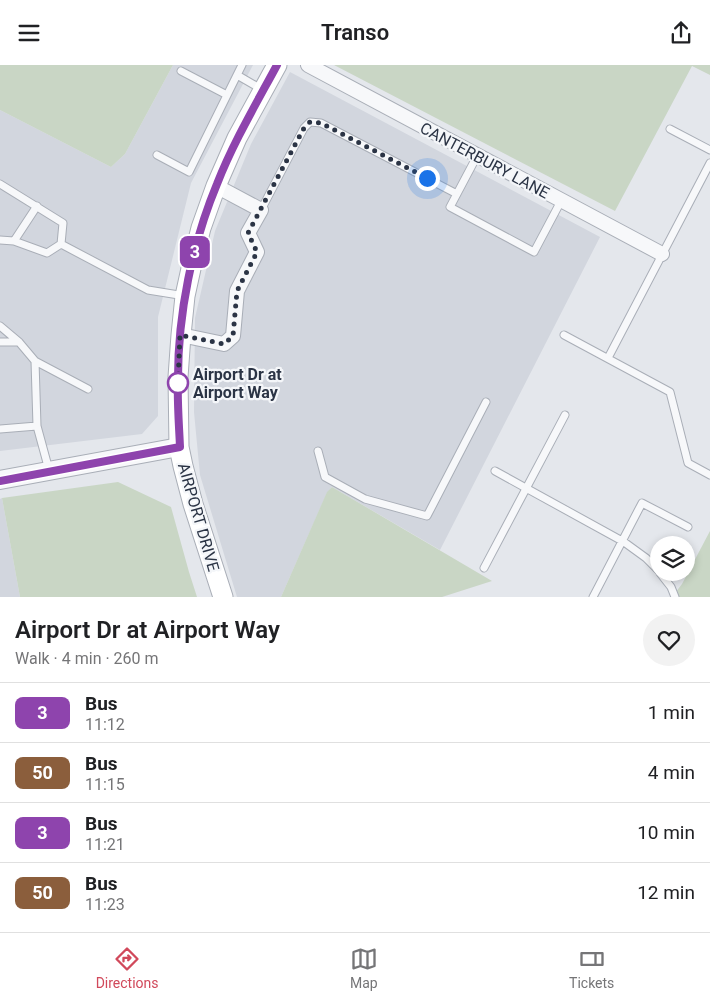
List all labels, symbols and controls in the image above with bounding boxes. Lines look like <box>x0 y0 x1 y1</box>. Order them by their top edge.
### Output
icon: menu <box>15 19 43 47</box>
icon: share <box>667 19 695 47</box>
text: Transo <box>321 20 389 45</box>
street label: CANTERBURY LANE <box>417 118 553 203</box>
your location <box>415 166 440 191</box>
line badge: 3 <box>179 236 211 268</box>
text: 3 <box>190 241 200 262</box>
place label: Airport Dr at Airport Way <box>193 365 282 402</box>
marker: Airport Dr at Airport Way <box>167 372 189 394</box>
street label: AIRPORT DRIVE <box>174 461 223 574</box>
map controls <box>650 536 695 581</box>
button: layers <box>650 536 695 581</box>
button: heart <box>643 614 695 666</box>
text: Airport Dr at Airport Way <box>15 616 280 644</box>
text: Walk · 4 min · 260 m <box>15 649 159 668</box>
text: Bus <box>85 692 118 715</box>
text: 1 min <box>648 701 695 724</box>
text: 3 <box>37 702 48 723</box>
text: 11:12 <box>85 715 125 734</box>
text: Bus <box>85 752 118 775</box>
text: 4 min <box>648 761 695 784</box>
text: 50 <box>32 762 53 783</box>
text: 11:15 <box>85 775 125 794</box>
text: Bus <box>85 812 118 835</box>
text: 10 min <box>637 821 695 844</box>
text: 3 <box>37 822 48 843</box>
text: 11:21 <box>85 835 125 854</box>
text: Bus <box>85 872 118 895</box>
text: 12 min <box>637 881 695 904</box>
text: 50 <box>32 882 53 903</box>
text: 11:23 <box>85 895 125 914</box>
tab: Directions <box>96 945 159 991</box>
tab: Map <box>350 945 378 991</box>
tab: Tickets <box>569 945 614 991</box>

